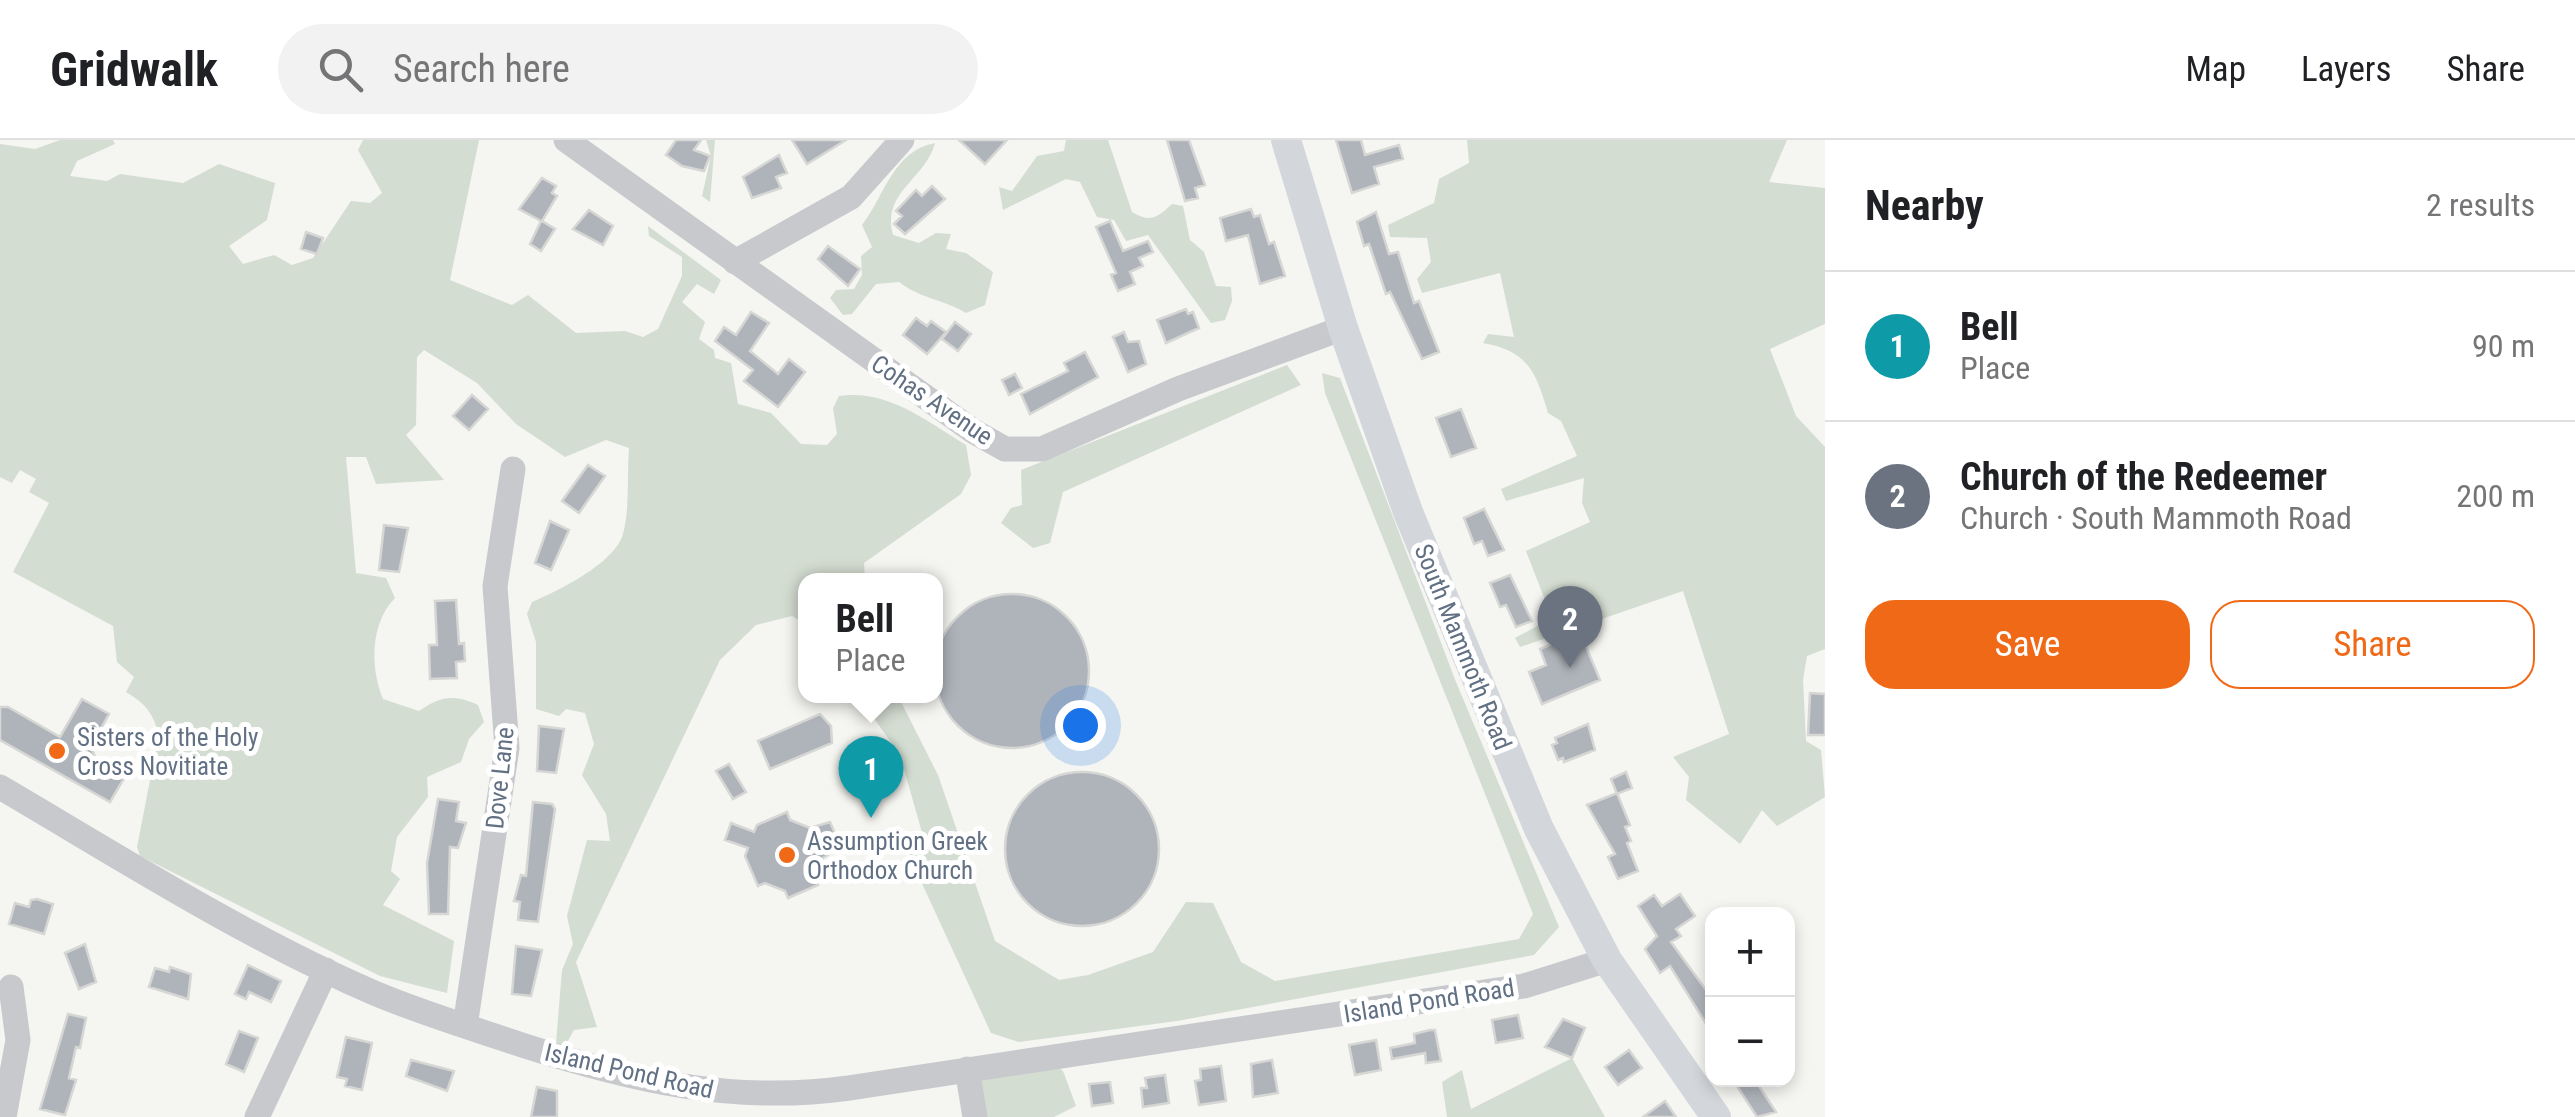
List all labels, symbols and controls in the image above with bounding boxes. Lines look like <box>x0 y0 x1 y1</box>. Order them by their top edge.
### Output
search box <box>278 24 978 114</box>
text: Gridwalk <box>50 41 218 98</box>
icon: search <box>313 42 368 97</box>
text: Search here <box>393 47 570 91</box>
text: Map <box>2185 49 2246 90</box>
text: Layers <box>2301 49 2391 90</box>
text: Share <box>2446 49 2525 90</box>
text: Nearby <box>1865 181 1984 230</box>
text: 2 results <box>2426 186 2535 224</box>
text: Bell <box>1960 305 2019 349</box>
text: 1 <box>1889 327 1906 365</box>
text: 90 m <box>2472 327 2535 365</box>
street label: Cohas Avenue <box>866 349 998 451</box>
text: Place <box>1960 349 2030 387</box>
text: Church of the Redeemer <box>1960 455 2327 499</box>
text: 2 <box>1889 477 1906 515</box>
text: 200 m <box>2456 477 2535 515</box>
text: Church · South Mammoth Road <box>1960 499 2352 537</box>
street label: South Mammoth Road <box>1408 540 1518 754</box>
popup <box>798 573 943 703</box>
pin: 2 <box>1538 586 1602 668</box>
text: Bell <box>835 597 894 641</box>
button: Save <box>1865 600 2190 689</box>
button: Share <box>2210 600 2535 689</box>
text: Place <box>835 641 906 679</box>
your location <box>1055 700 1106 751</box>
place label: Sisters of the Holy Cross Novitiate <box>77 723 258 781</box>
street label: Dove Lane <box>480 726 520 830</box>
pin: 1 <box>838 736 904 818</box>
marker: Sisters of the Holy Cross Novitiate <box>46 740 68 762</box>
place label: Assumption Greek Orthodox Church <box>807 827 989 885</box>
marker: Assumption Greek Orthodox Church <box>776 844 798 866</box>
map controls <box>1705 907 1795 1087</box>
button: + <box>1705 907 1795 997</box>
street label: Island Pond Road <box>1342 973 1516 1029</box>
button: − <box>1705 997 1795 1087</box>
street label: Island Pond Road <box>542 1037 716 1105</box>

